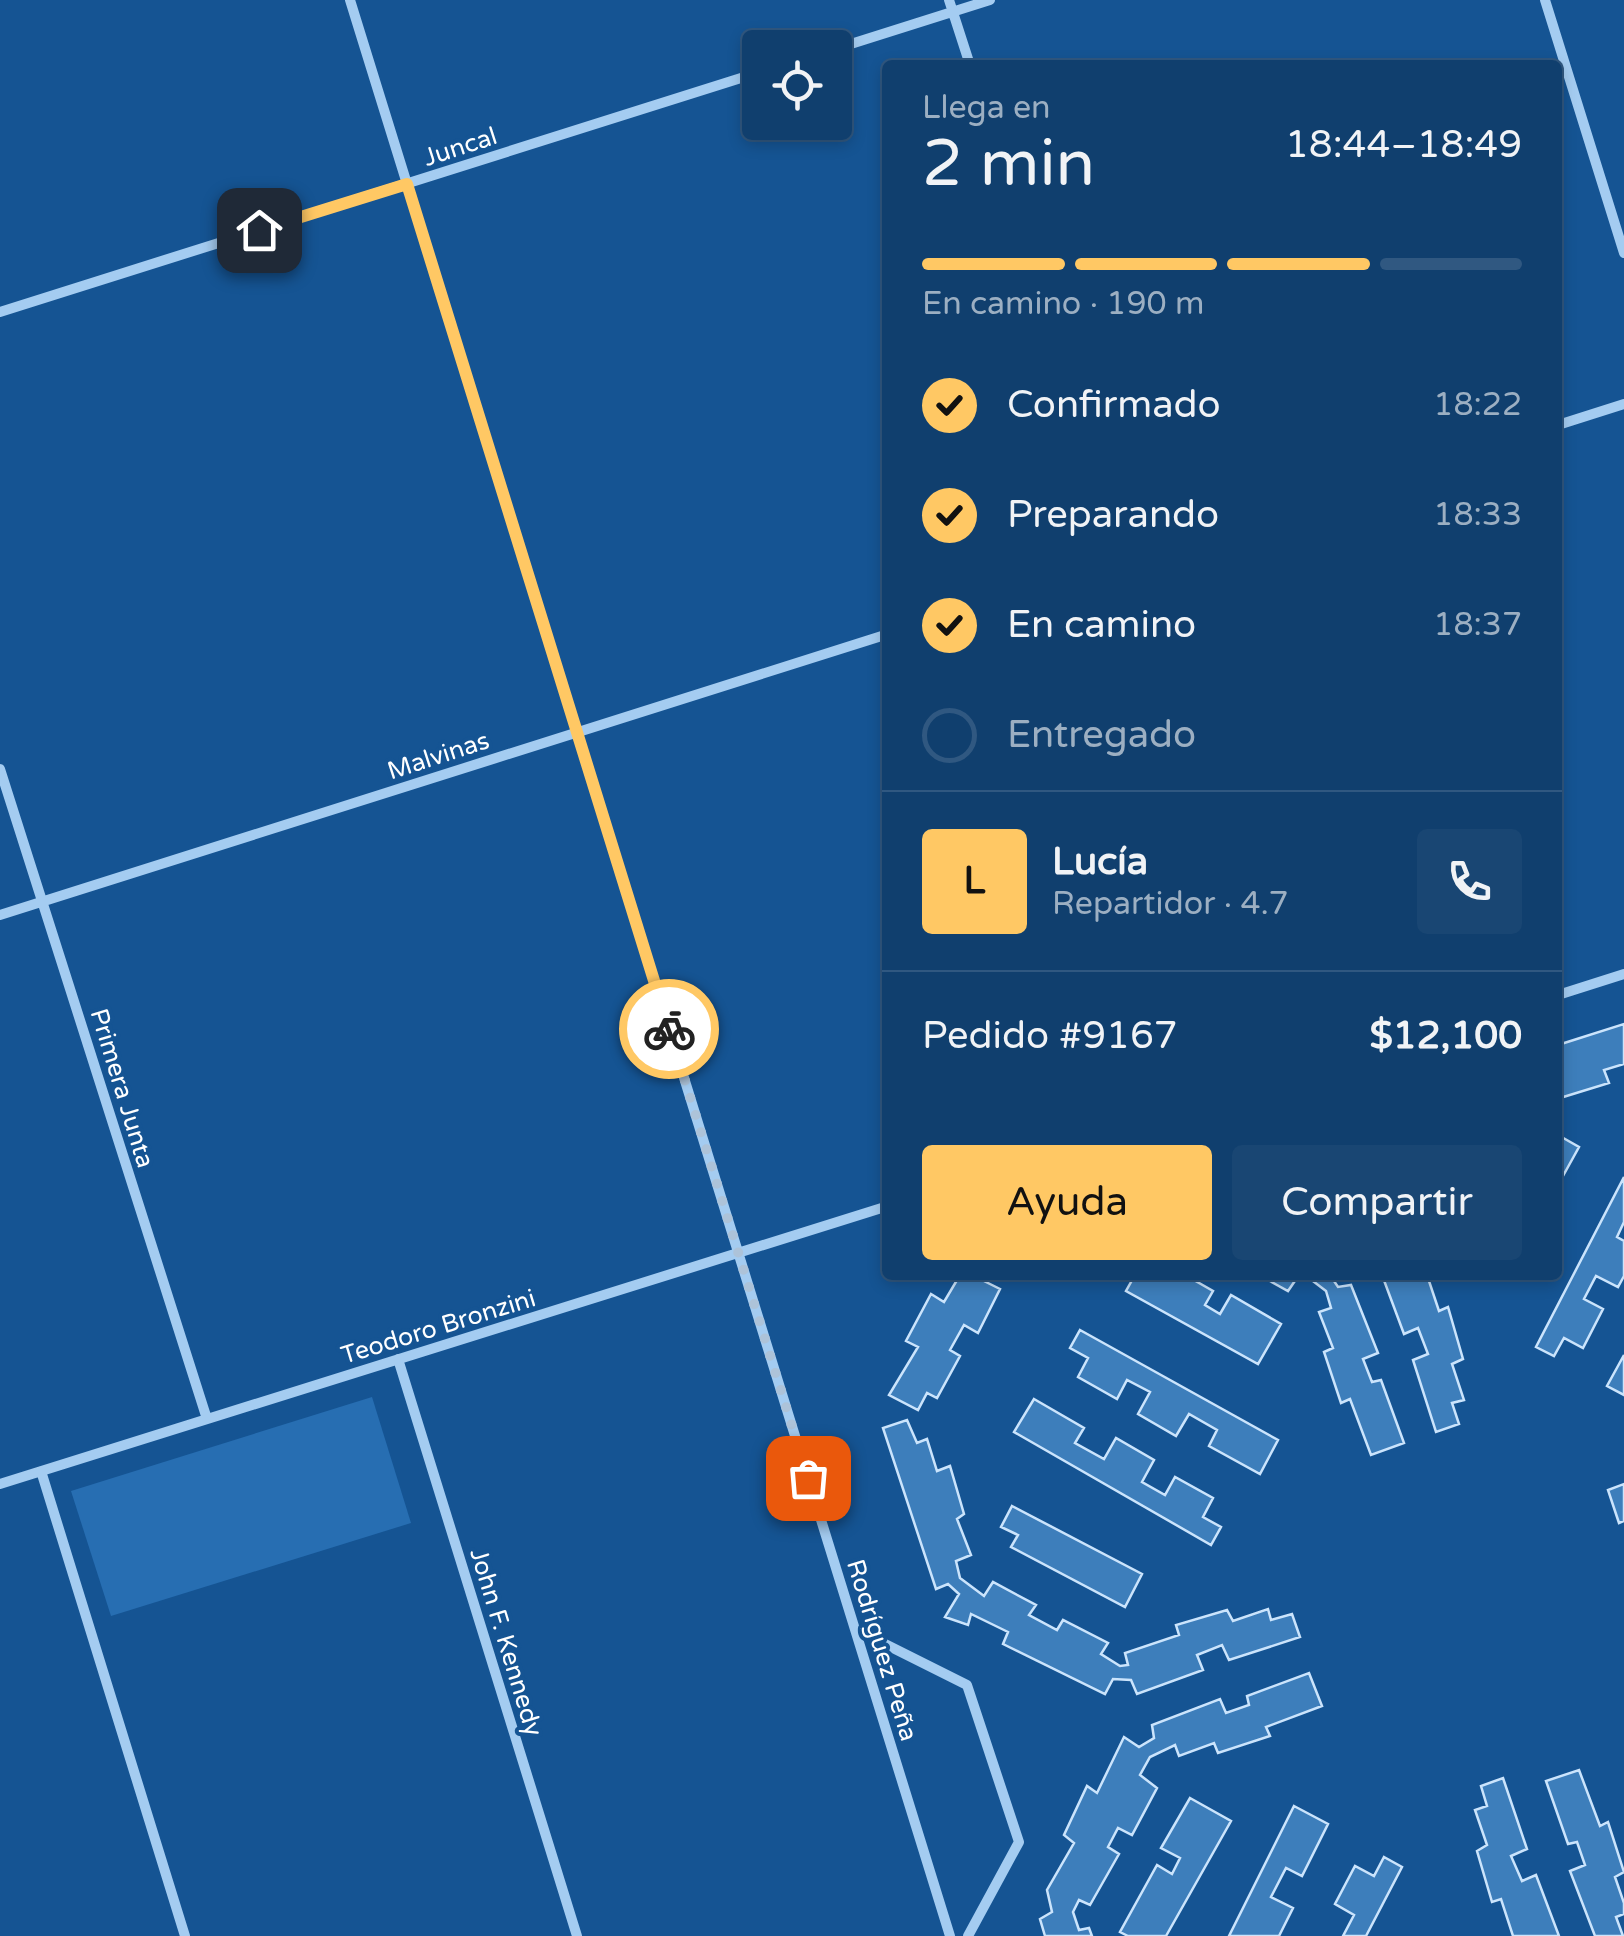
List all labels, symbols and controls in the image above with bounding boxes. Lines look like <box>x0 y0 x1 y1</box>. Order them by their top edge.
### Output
map controls <box>742 30 852 140</box>
button: locate <box>742 30 852 140</box>
text: Llega en <box>922 89 1051 127</box>
street label: Juncal <box>420 121 501 173</box>
text: 18:44–18:49 <box>1285 122 1522 168</box>
text: 2 min <box>922 125 1095 204</box>
pin <box>217 188 302 273</box>
icon: home <box>232 203 287 258</box>
text: En camino · 190 m <box>922 285 1204 323</box>
icon: check <box>922 378 977 433</box>
text: Confirmado <box>1007 382 1221 428</box>
text: 18:22 <box>1433 386 1522 424</box>
icon: check <box>922 488 977 543</box>
text: Preparando <box>1007 492 1219 538</box>
text: 18:33 <box>1433 496 1522 534</box>
icon: check <box>922 598 977 653</box>
text: En camino <box>1007 602 1196 648</box>
text: 18:37 <box>1433 606 1522 644</box>
text: Entregado <box>1007 712 1196 758</box>
street label: Malvinas <box>384 725 493 786</box>
button: phone <box>1417 829 1522 934</box>
text: Lucía <box>1052 839 1148 885</box>
text: L <box>964 858 985 904</box>
text: Repartidor · 4.7 <box>1052 885 1289 923</box>
courier <box>619 979 719 1079</box>
icon: bike <box>642 1002 697 1057</box>
street label: Primera Junta <box>84 1005 161 1172</box>
text: Pedido #9167 <box>922 1013 1178 1059</box>
text: $12,100 <box>1369 1013 1522 1059</box>
button: Ayuda <box>922 1145 1212 1260</box>
button: Compartir <box>1232 1145 1522 1260</box>
street label: Teodoro Bronzini <box>337 1283 539 1371</box>
pin <box>766 1436 851 1521</box>
icon: bag <box>781 1451 836 1506</box>
street label: John F. Kennedy <box>463 1545 549 1740</box>
street label: Rodríguez Peña <box>840 1556 924 1745</box>

